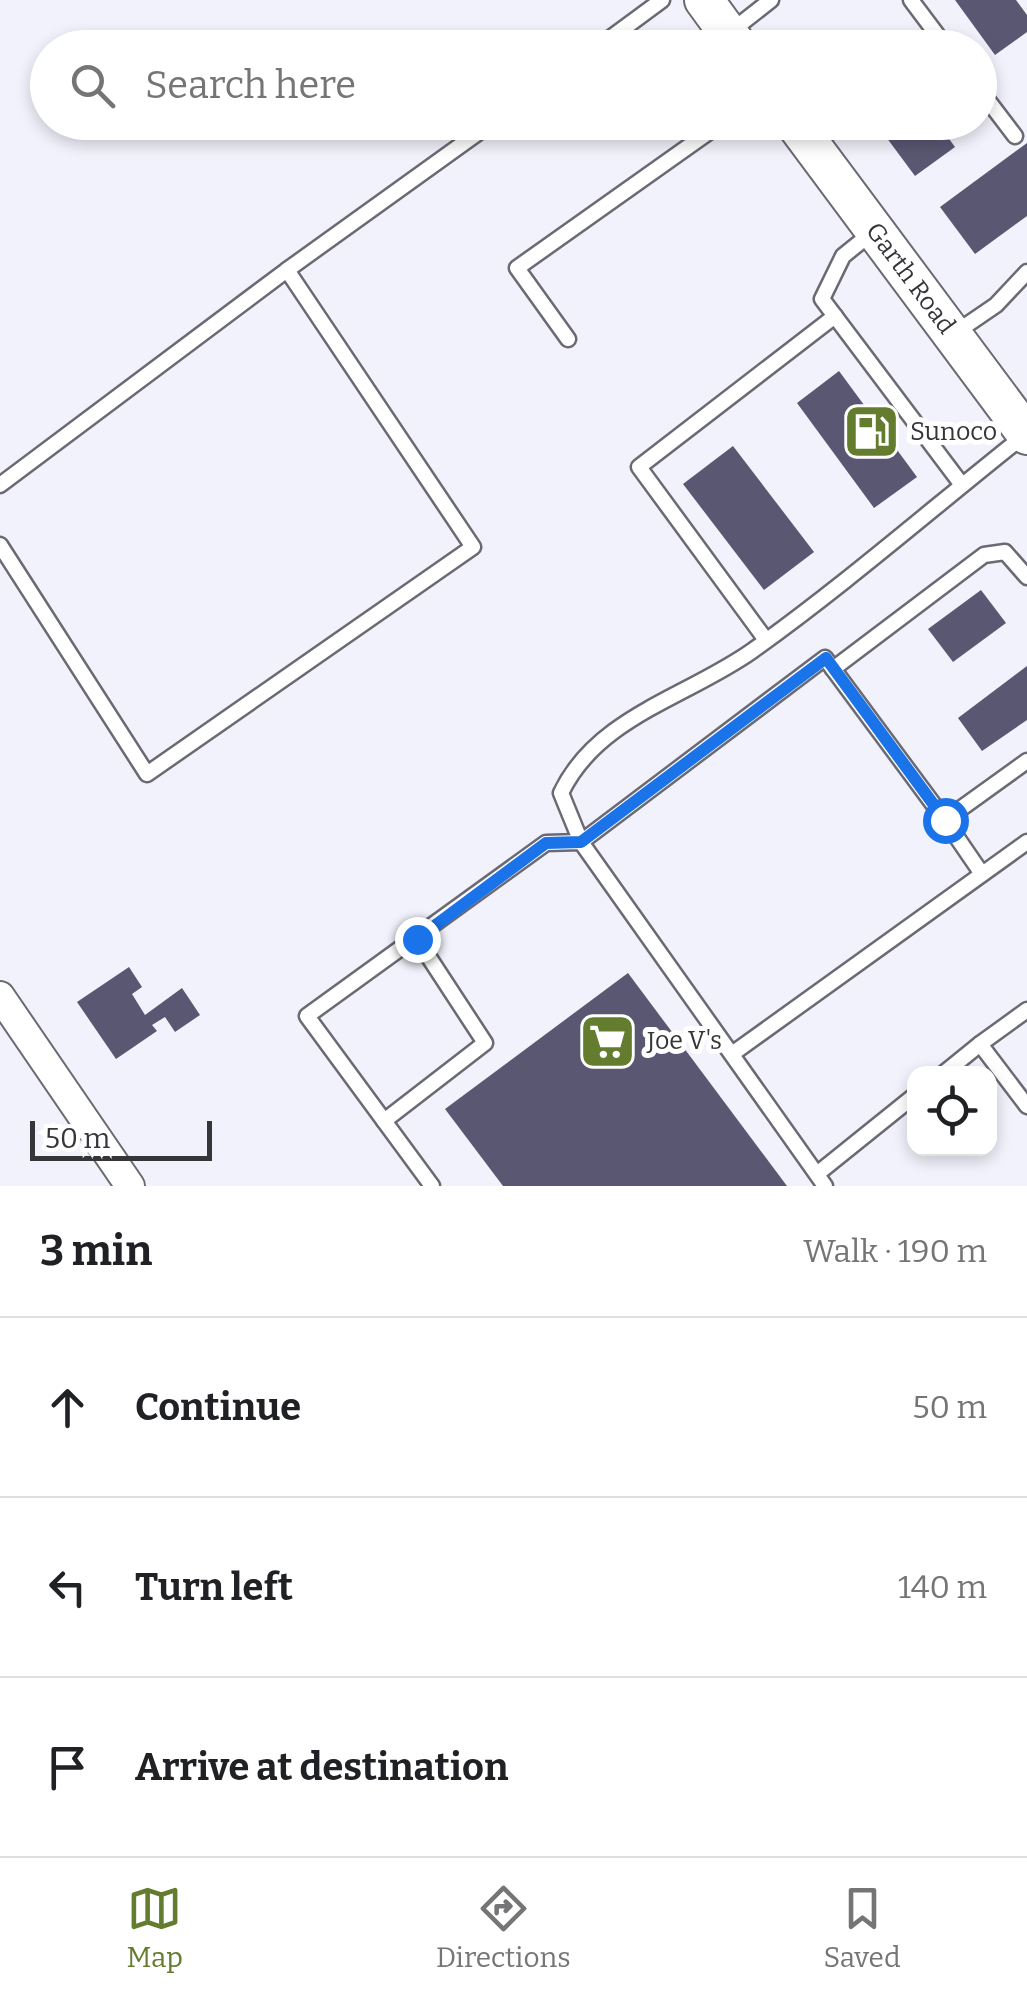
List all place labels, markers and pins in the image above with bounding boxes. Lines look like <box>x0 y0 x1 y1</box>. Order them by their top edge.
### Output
fuel station icon: Sunoco <box>841 402 901 462</box>
place label: Sunoco <box>910 417 997 447</box>
supermarket icon: Joe V's <box>578 1011 638 1071</box>
place label: Joe V's <box>646 1026 722 1056</box>

